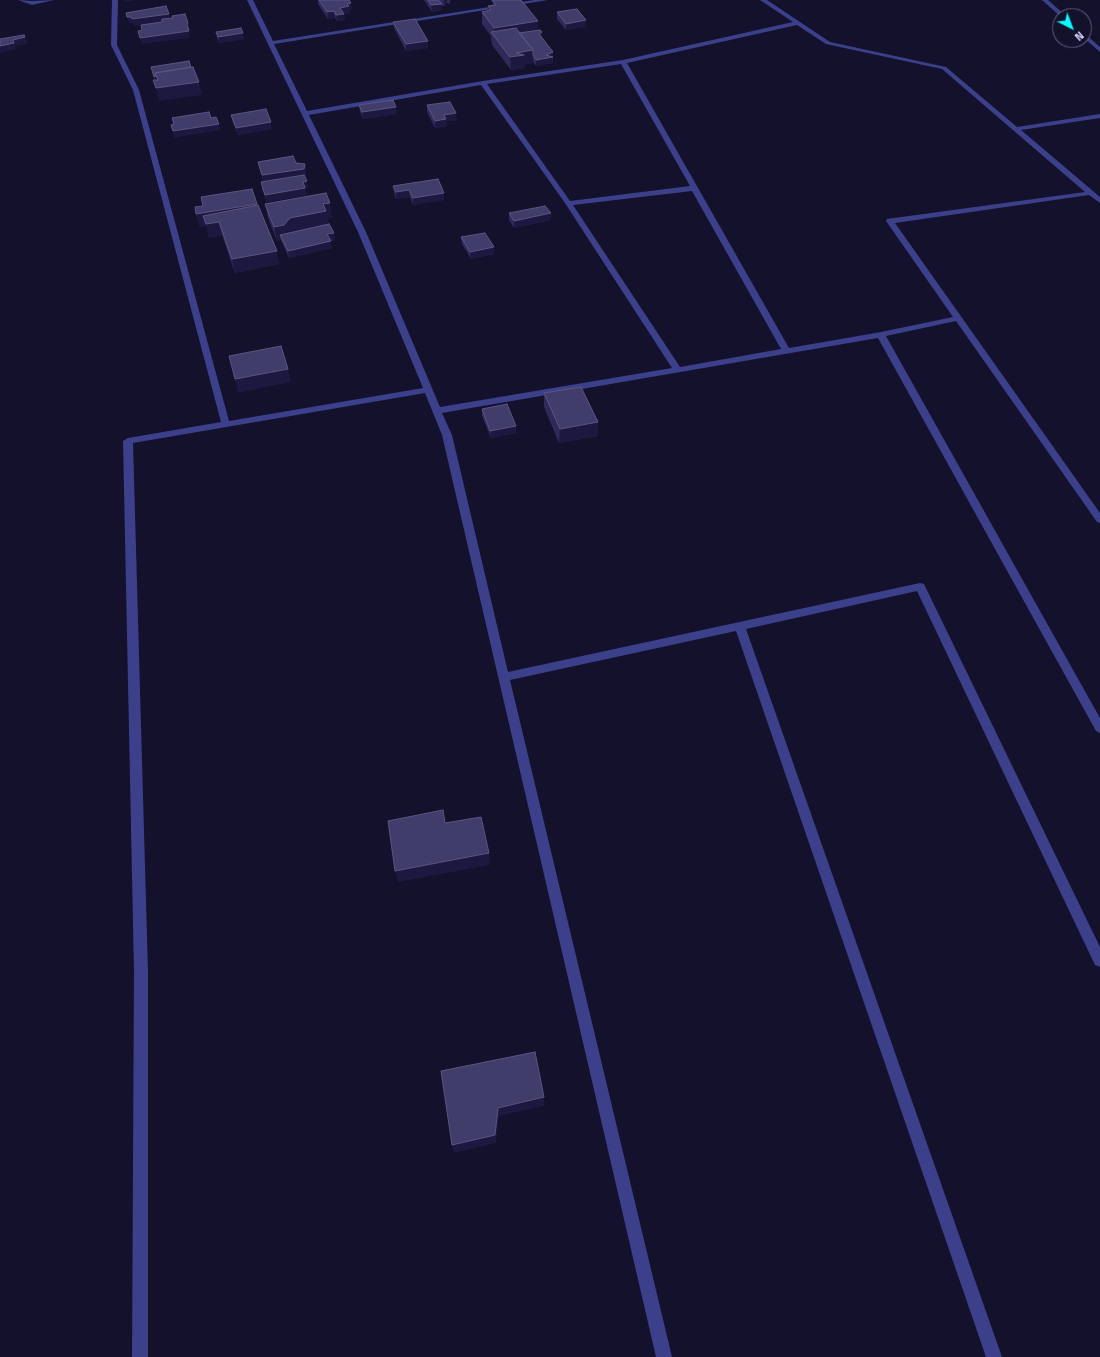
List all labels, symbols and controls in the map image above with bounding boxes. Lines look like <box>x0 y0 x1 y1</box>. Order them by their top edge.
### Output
north arrow <box>1052 8 1092 48</box>
text: N <box>1071 28 1088 45</box>

